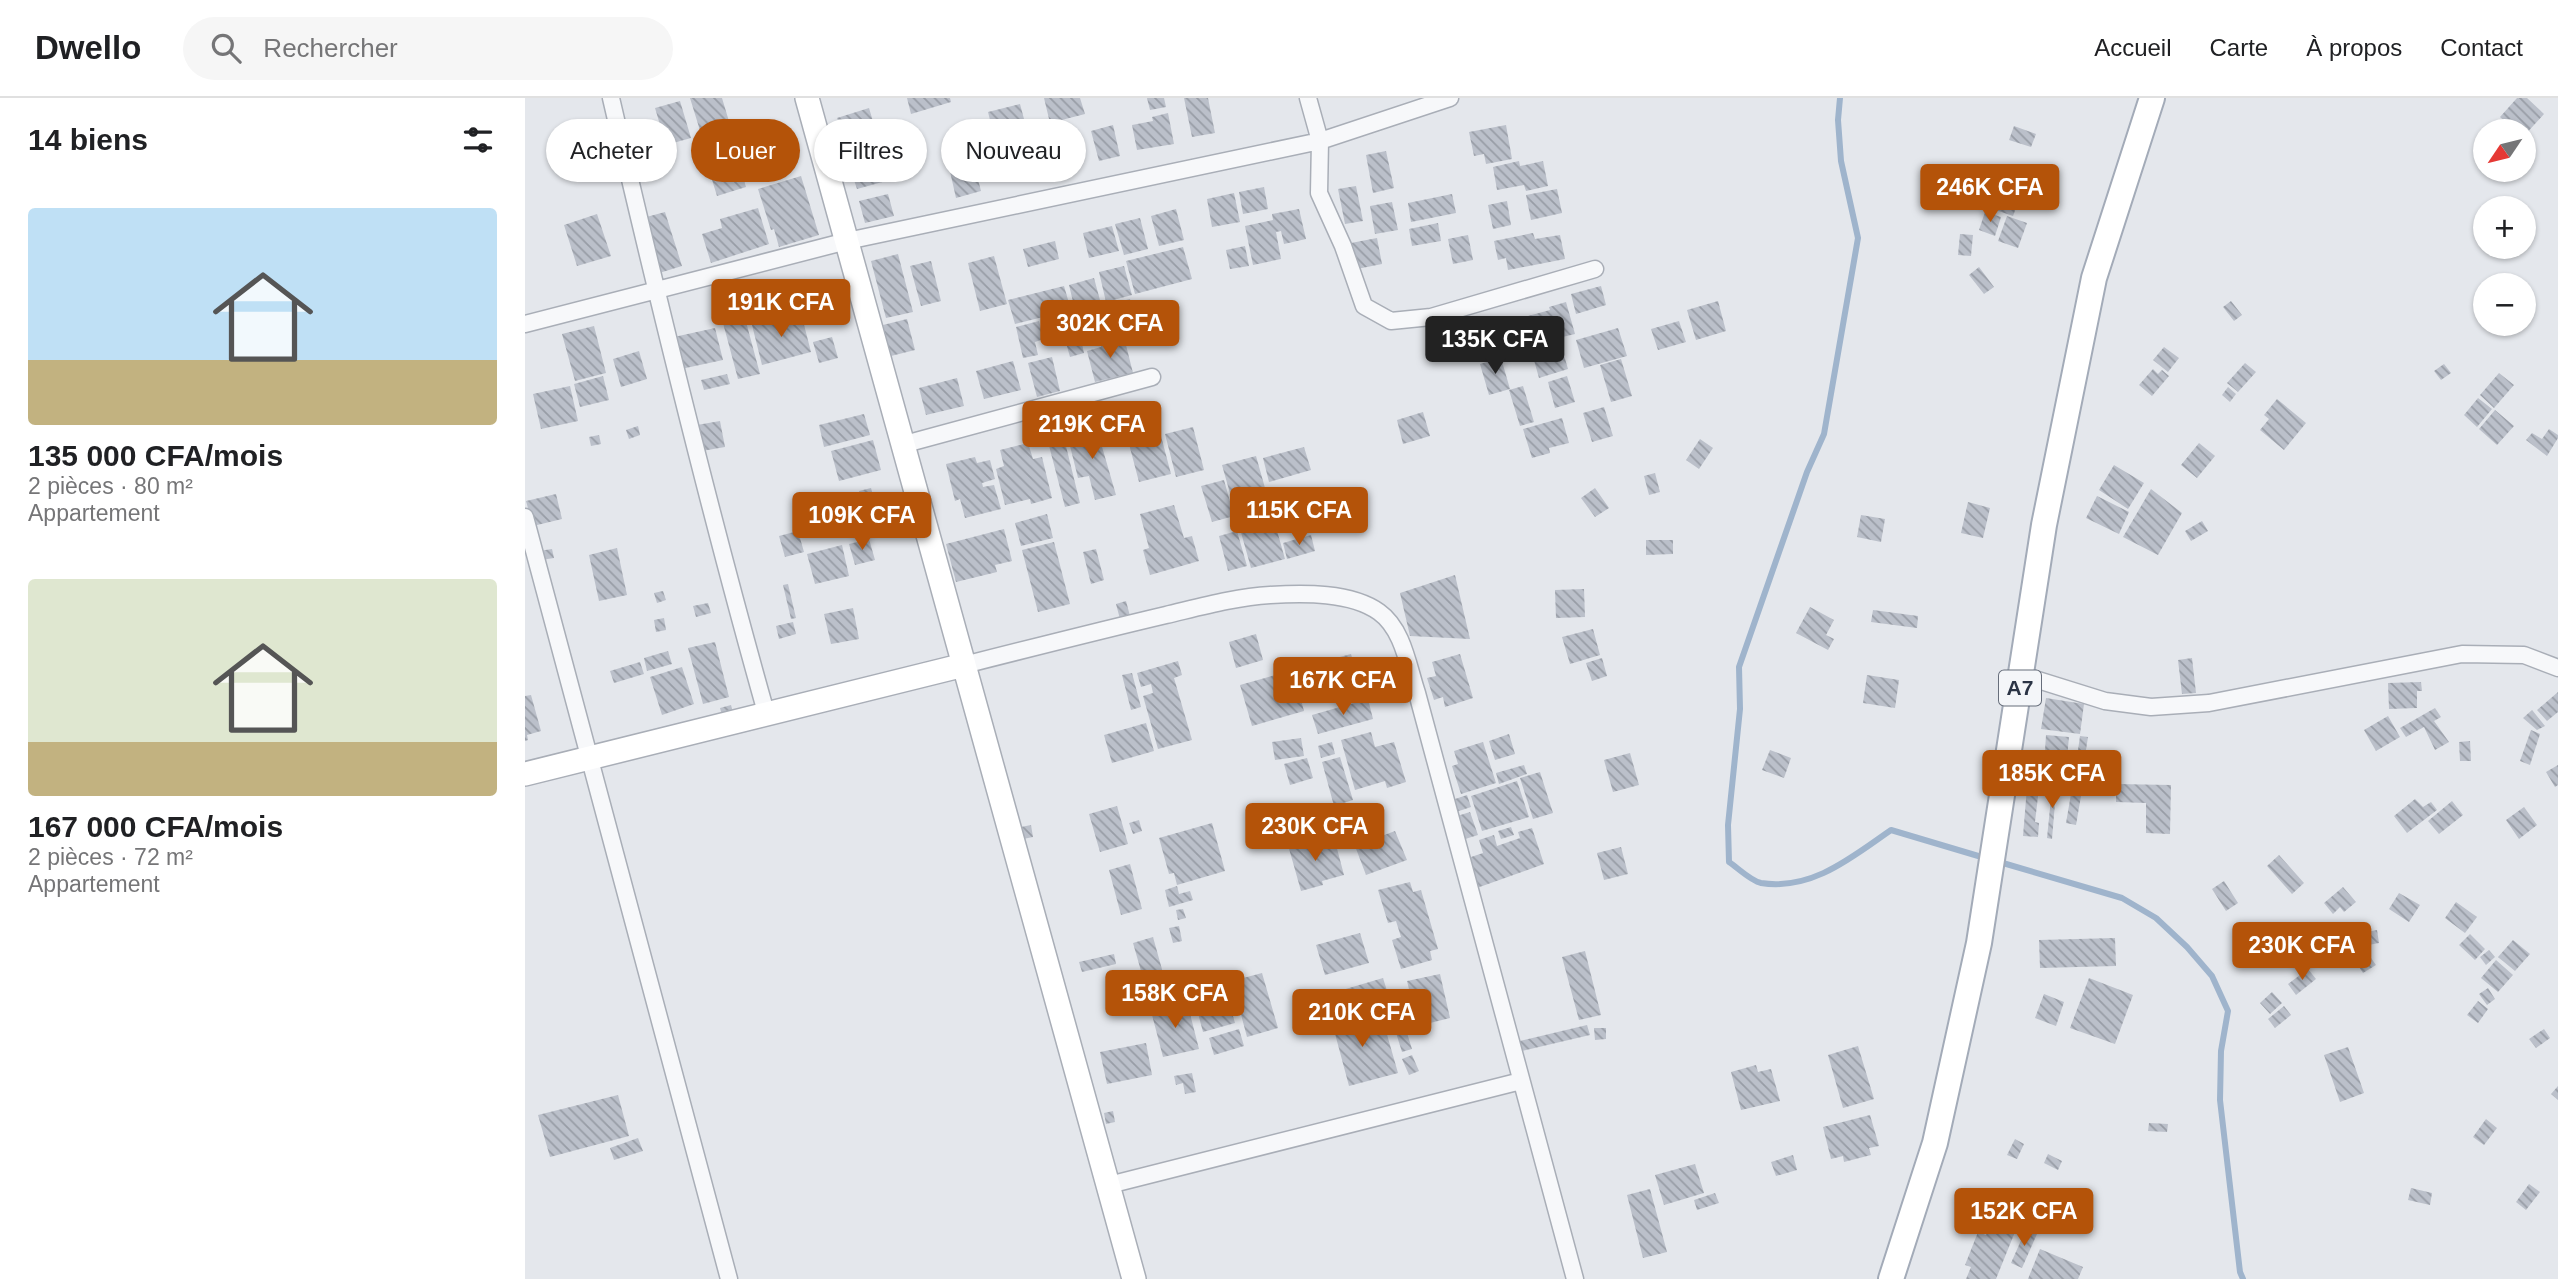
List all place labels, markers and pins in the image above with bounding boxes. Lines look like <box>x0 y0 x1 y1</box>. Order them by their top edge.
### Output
pin: 246K CFA <box>1918 164 2062 224</box>
pin: 191K CFA <box>709 280 853 339</box>
pin: 302K CFA <box>1038 300 1182 360</box>
pin: 135K CFA <box>1423 316 1567 376</box>
pin: 219K CFA <box>1020 402 1164 461</box>
pin: 115K CFA <box>1227 488 1371 547</box>
pin: 109K CFA <box>790 492 934 552</box>
pin: 167K CFA <box>1271 658 1415 717</box>
pin: 185K CFA <box>1980 750 2124 810</box>
pin: 230K CFA <box>1243 804 1387 863</box>
pin: 230K CFA <box>2230 922 2374 982</box>
pin: 158K CFA <box>1103 970 1247 1030</box>
pin: 210K CFA <box>1290 990 1434 1049</box>
pin: 152K CFA <box>1952 1188 2096 1248</box>

